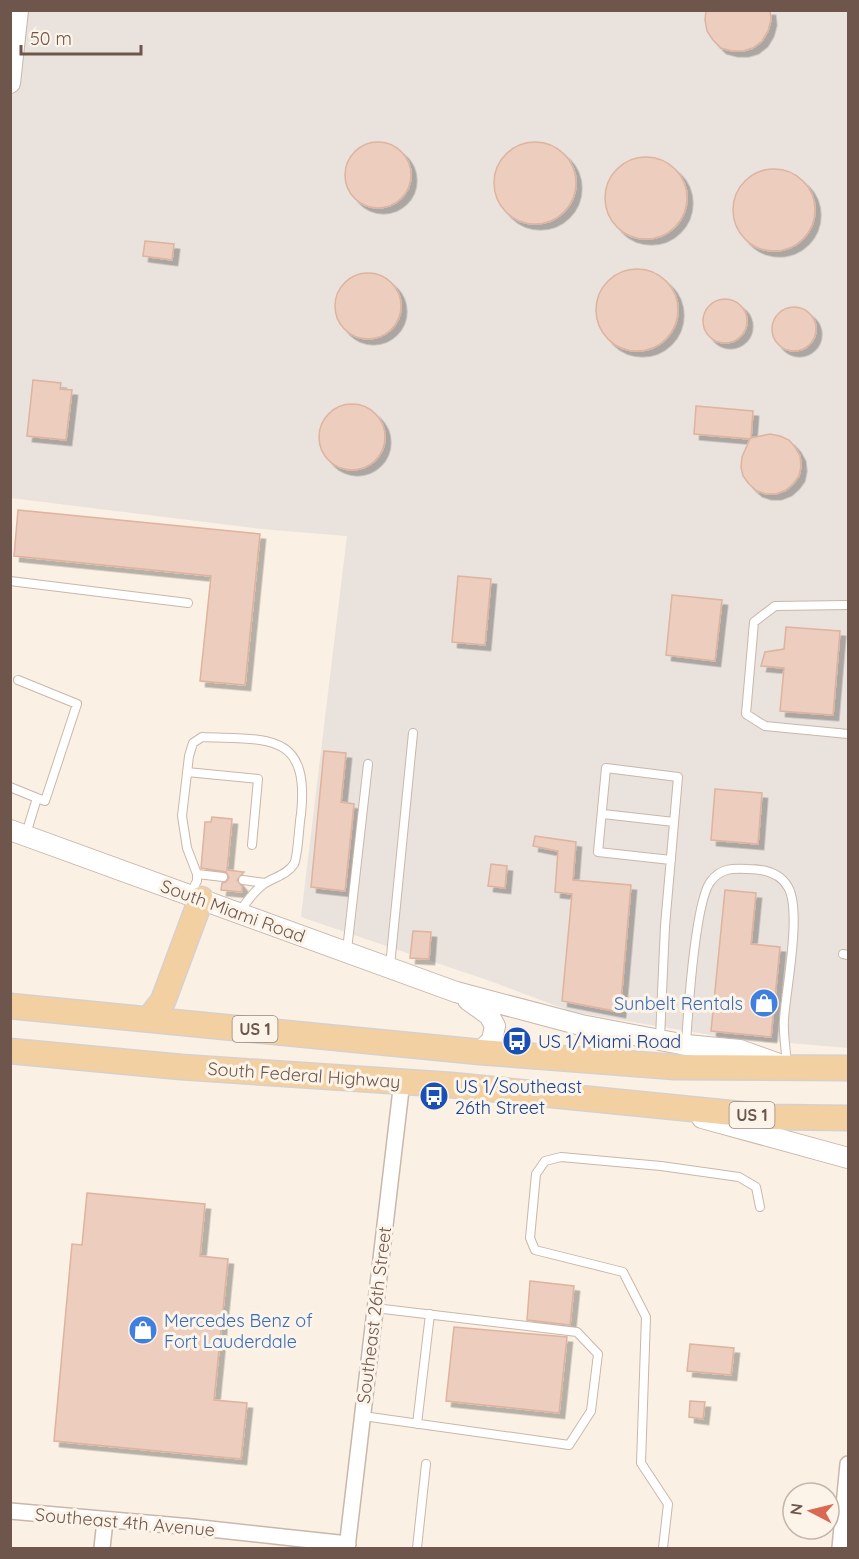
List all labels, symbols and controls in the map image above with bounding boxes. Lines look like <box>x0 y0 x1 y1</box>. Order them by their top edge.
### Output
scale bar <box>21 18 141 56</box>
text: 50 m <box>30 27 72 50</box>
street label: South Miami Road <box>158 874 308 948</box>
shop icon: Sunbelt Rentals <box>748 987 780 1019</box>
place label: Sunbelt Rentals <box>614 992 743 1015</box>
road number: US 1 <box>232 1016 278 1042</box>
bus stop icon: US 1/Miami Road <box>501 1025 533 1057</box>
place label: US 1/Miami Road <box>538 1030 681 1053</box>
street label: South Federal Highway <box>207 1057 401 1093</box>
place label: US 1/Southeast 26th Street <box>455 1075 582 1119</box>
bus stop icon: US 1/Southeast 26th Street <box>418 1080 450 1112</box>
road number: US 1 <box>730 1102 774 1128</box>
street label: Southeast 26th Street <box>352 1225 396 1405</box>
place label: Mercedes Benz of Fort Lauderdale <box>164 1309 313 1353</box>
shop icon: Mercedes Benz of Fort Lauderdale <box>127 1314 159 1346</box>
north arrow <box>781 1481 841 1541</box>
text: N <box>785 1502 807 1516</box>
street label: Southeast 4th Avenue <box>34 1503 216 1541</box>

